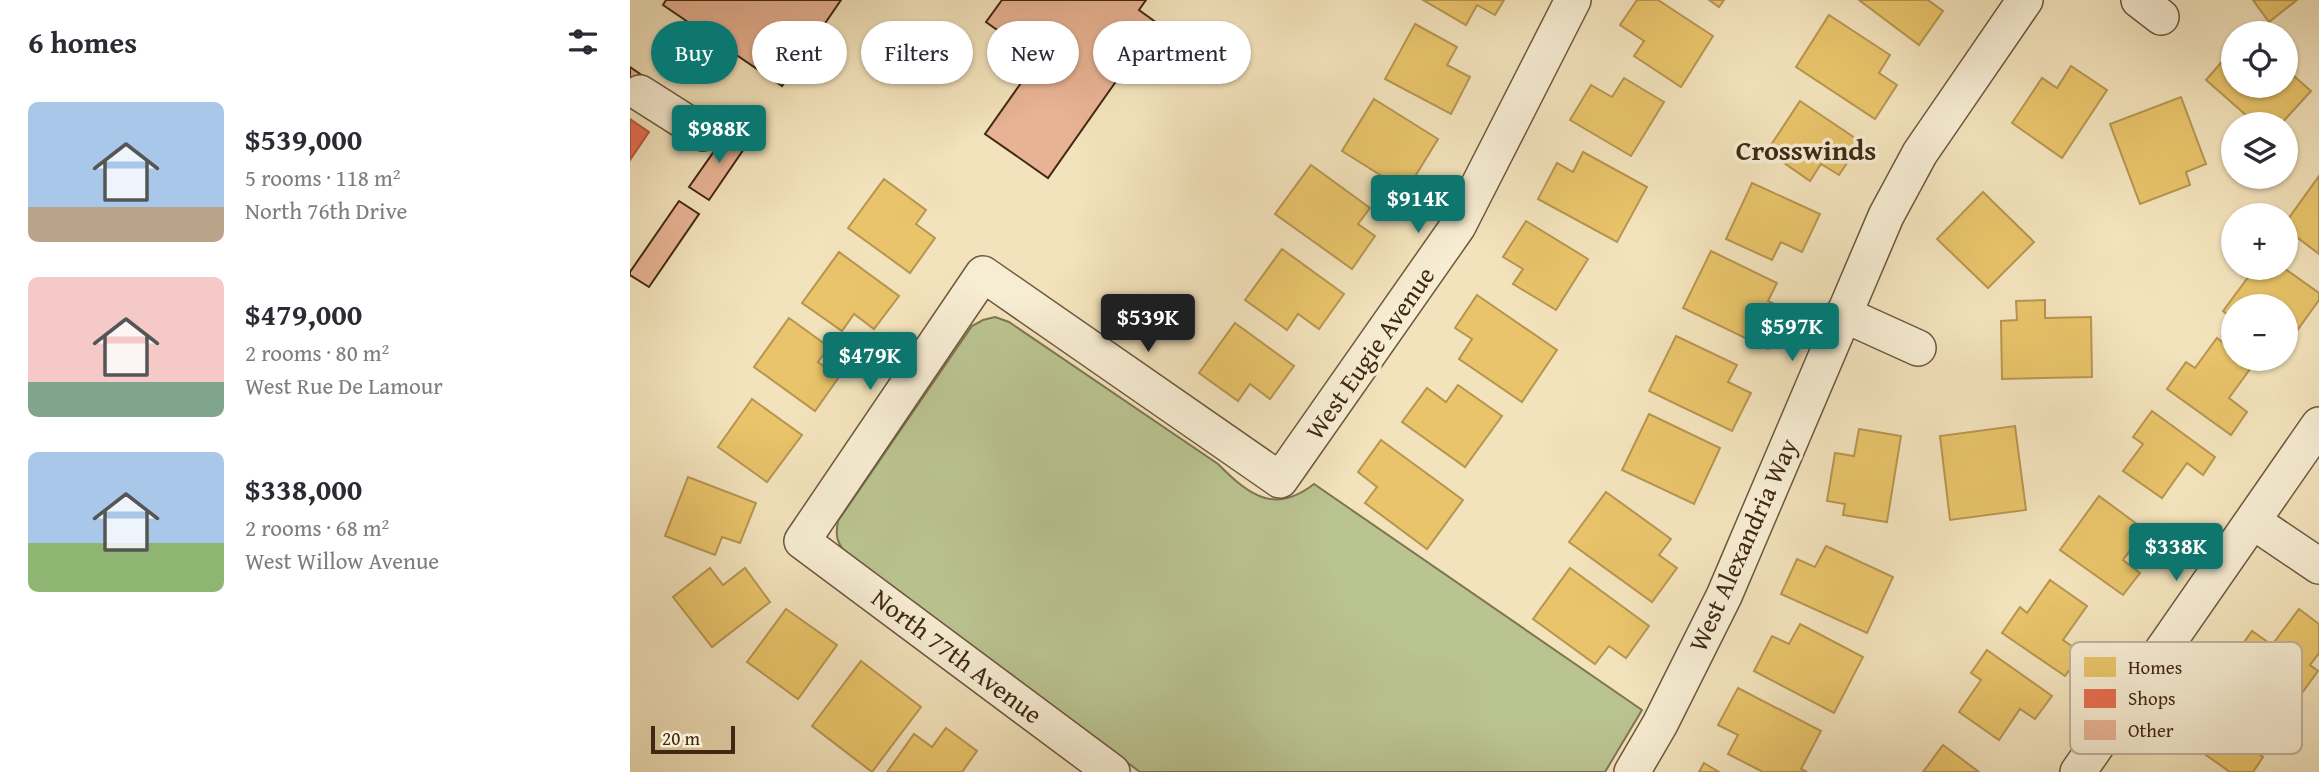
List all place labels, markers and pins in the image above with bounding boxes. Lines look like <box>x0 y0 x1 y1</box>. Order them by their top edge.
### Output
pin: $988K <box>670 106 768 165</box>
pin: $914K <box>1369 176 1467 235</box>
pin: $539K <box>1099 294 1197 354</box>
pin: $597K <box>1743 304 1841 363</box>
pin: $479K <box>821 332 919 392</box>
pin: $338K <box>2127 524 2225 583</box>

